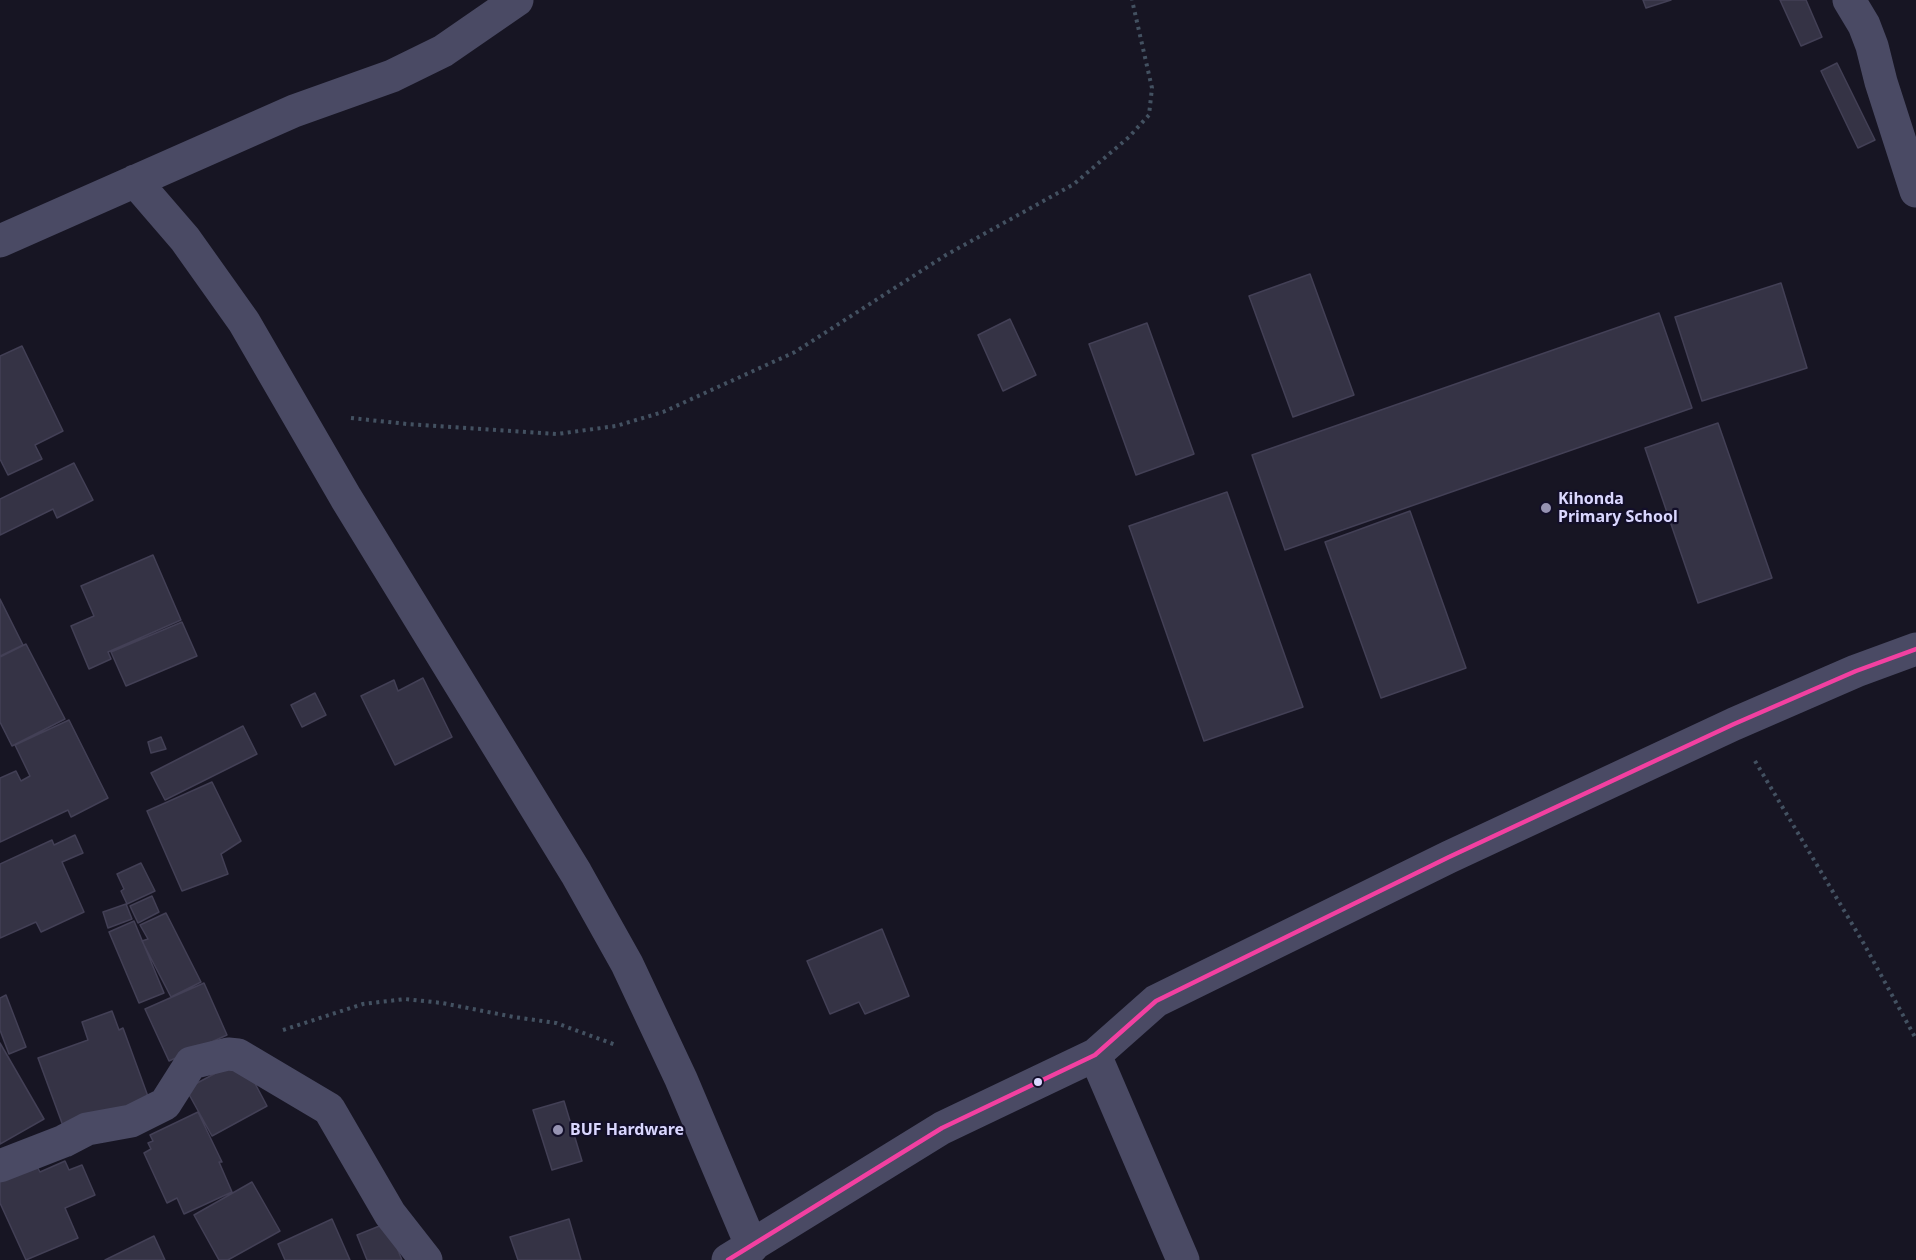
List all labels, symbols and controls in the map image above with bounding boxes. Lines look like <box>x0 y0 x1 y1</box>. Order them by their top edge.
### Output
place label: Kihonda Primary School <box>1558 489 1678 527</box>
marker: Kihonda Primary School <box>1539 501 1553 515</box>
unlabelled marker <box>1032 1076 1044 1088</box>
place label: BUF Hardware <box>570 1120 684 1140</box>
marker: BUF Hardware <box>551 1123 565 1137</box>

